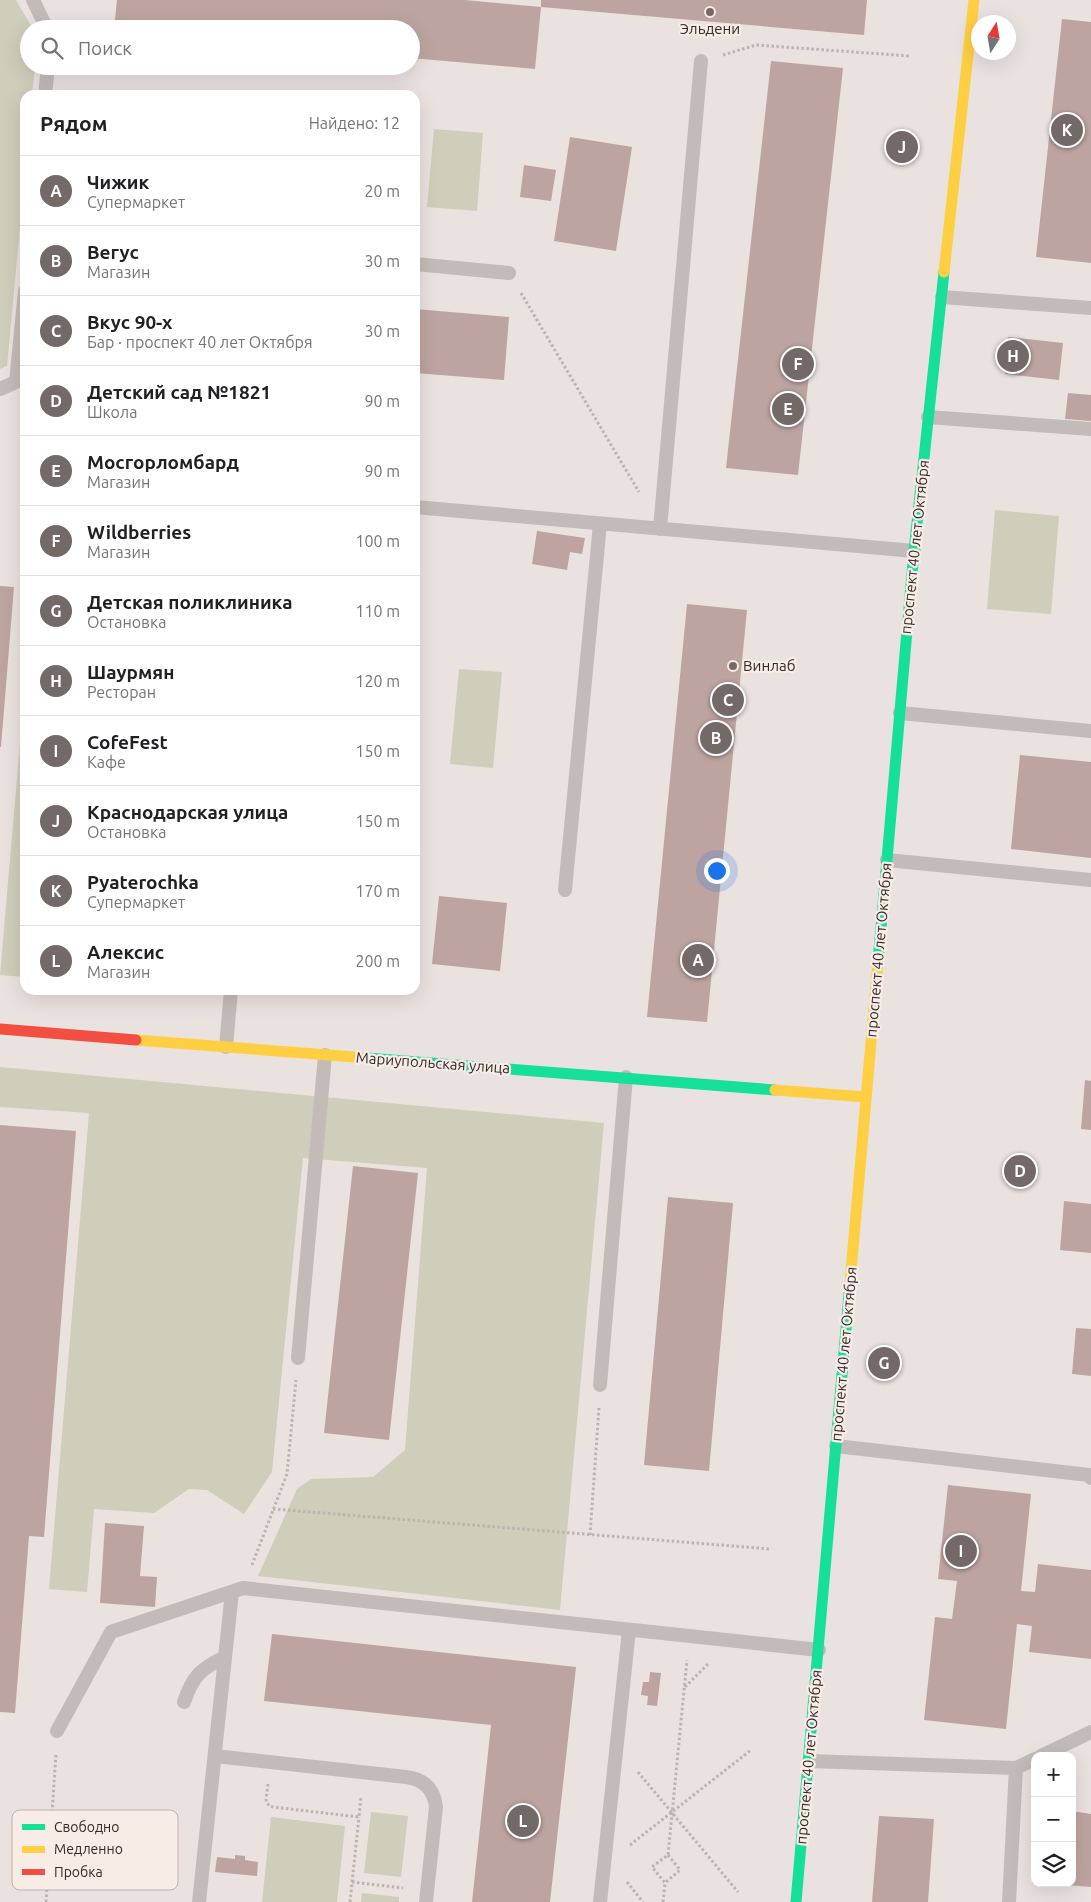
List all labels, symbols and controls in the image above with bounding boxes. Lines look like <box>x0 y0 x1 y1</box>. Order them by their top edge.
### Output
marker: Эльдени <box>704 6 716 18</box>
north arrow <box>971 15 1016 60</box>
search box <box>20 20 420 75</box>
place label: Эльдени <box>680 20 740 37</box>
icon: search <box>38 34 66 62</box>
text: Поиск <box>78 37 132 59</box>
text: Рядом <box>40 111 108 135</box>
pin: K <box>1051 111 1083 149</box>
text: Найдено: 12 <box>309 114 400 132</box>
pin: J <box>886 128 918 166</box>
text: Чижик <box>87 171 149 193</box>
text: A <box>50 182 62 200</box>
text: 20 m <box>364 182 400 200</box>
text: Супермаркет <box>87 193 185 211</box>
text: Вегус <box>87 241 139 263</box>
text: B <box>51 252 61 270</box>
text: 30 m <box>364 252 400 270</box>
text: Магазин <box>87 263 150 281</box>
text: Вкус 90-х <box>87 311 172 333</box>
text: C <box>51 322 61 340</box>
text: 30 m <box>364 322 400 340</box>
text: Бар · проспект 40 лет Октября <box>87 333 313 351</box>
pin: H <box>997 337 1029 375</box>
pin: F <box>782 345 814 383</box>
text: Детский сад №1821 <box>87 381 271 403</box>
pin: E <box>772 390 804 428</box>
text: D <box>50 392 62 410</box>
text: 90 m <box>364 392 400 410</box>
text: Школа <box>87 403 137 421</box>
text: Мосгорломбард <box>87 451 239 473</box>
street label: проспект 40 лет Октября <box>897 459 932 635</box>
text: E <box>51 462 61 480</box>
text: 90 m <box>364 462 400 480</box>
text: Магазин <box>87 473 150 491</box>
text: Wildberries <box>87 521 191 543</box>
text: F <box>52 532 61 550</box>
text: 100 m <box>355 532 400 550</box>
text: Магазин <box>87 543 150 561</box>
text: Детская поликлиника <box>87 591 293 613</box>
text: G <box>50 602 62 620</box>
text: 110 m <box>355 602 400 620</box>
text: Остановка <box>87 613 166 631</box>
place label: Винлаб <box>743 657 795 674</box>
marker: Винлаб <box>727 660 739 672</box>
text: Шаурмян <box>87 661 174 683</box>
text: H <box>50 672 62 690</box>
text: 120 m <box>355 672 400 690</box>
pin: C <box>712 681 744 719</box>
text: Ресторан <box>87 683 156 701</box>
pin: B <box>700 719 732 757</box>
text: CofeFest <box>87 731 168 753</box>
text: I <box>54 742 58 760</box>
text: 150 m <box>355 742 400 760</box>
text: Кафе <box>87 753 126 771</box>
text: Краснодарская улица <box>87 801 288 823</box>
text: J <box>52 812 60 830</box>
text: 150 m <box>355 812 400 830</box>
text: Остановка <box>87 823 166 841</box>
your location <box>704 858 730 884</box>
street label: проспект 40 лет Октября <box>862 862 895 1038</box>
text: Pyaterochka <box>87 871 199 893</box>
text: K <box>51 882 61 900</box>
text: 170 m <box>355 882 400 900</box>
text: Супермаркет <box>87 893 185 911</box>
text: Алексис <box>87 941 164 963</box>
pin: A <box>682 941 714 979</box>
text: L <box>52 952 60 970</box>
text: 200 m <box>355 952 400 970</box>
text: Магазин <box>87 963 150 981</box>
street label: Мариупольская улица <box>355 1049 511 1076</box>
pin: D <box>1004 1152 1036 1190</box>
street label: проспект 40 лет Октября <box>827 1266 860 1442</box>
pin: G <box>868 1344 900 1382</box>
pin: I <box>945 1532 977 1570</box>
street label: проспект 40 лет Октября <box>792 1669 825 1845</box>
map controls <box>1031 1752 1076 1887</box>
button: + <box>1031 1752 1076 1797</box>
button: − <box>1031 1797 1076 1842</box>
pin: L <box>507 1802 539 1840</box>
legend <box>12 1810 178 1890</box>
text: Свободно <box>54 1819 119 1835</box>
text: Медленно <box>54 1841 123 1857</box>
button: layers <box>1031 1842 1076 1887</box>
text: Пробка <box>54 1864 103 1880</box>

